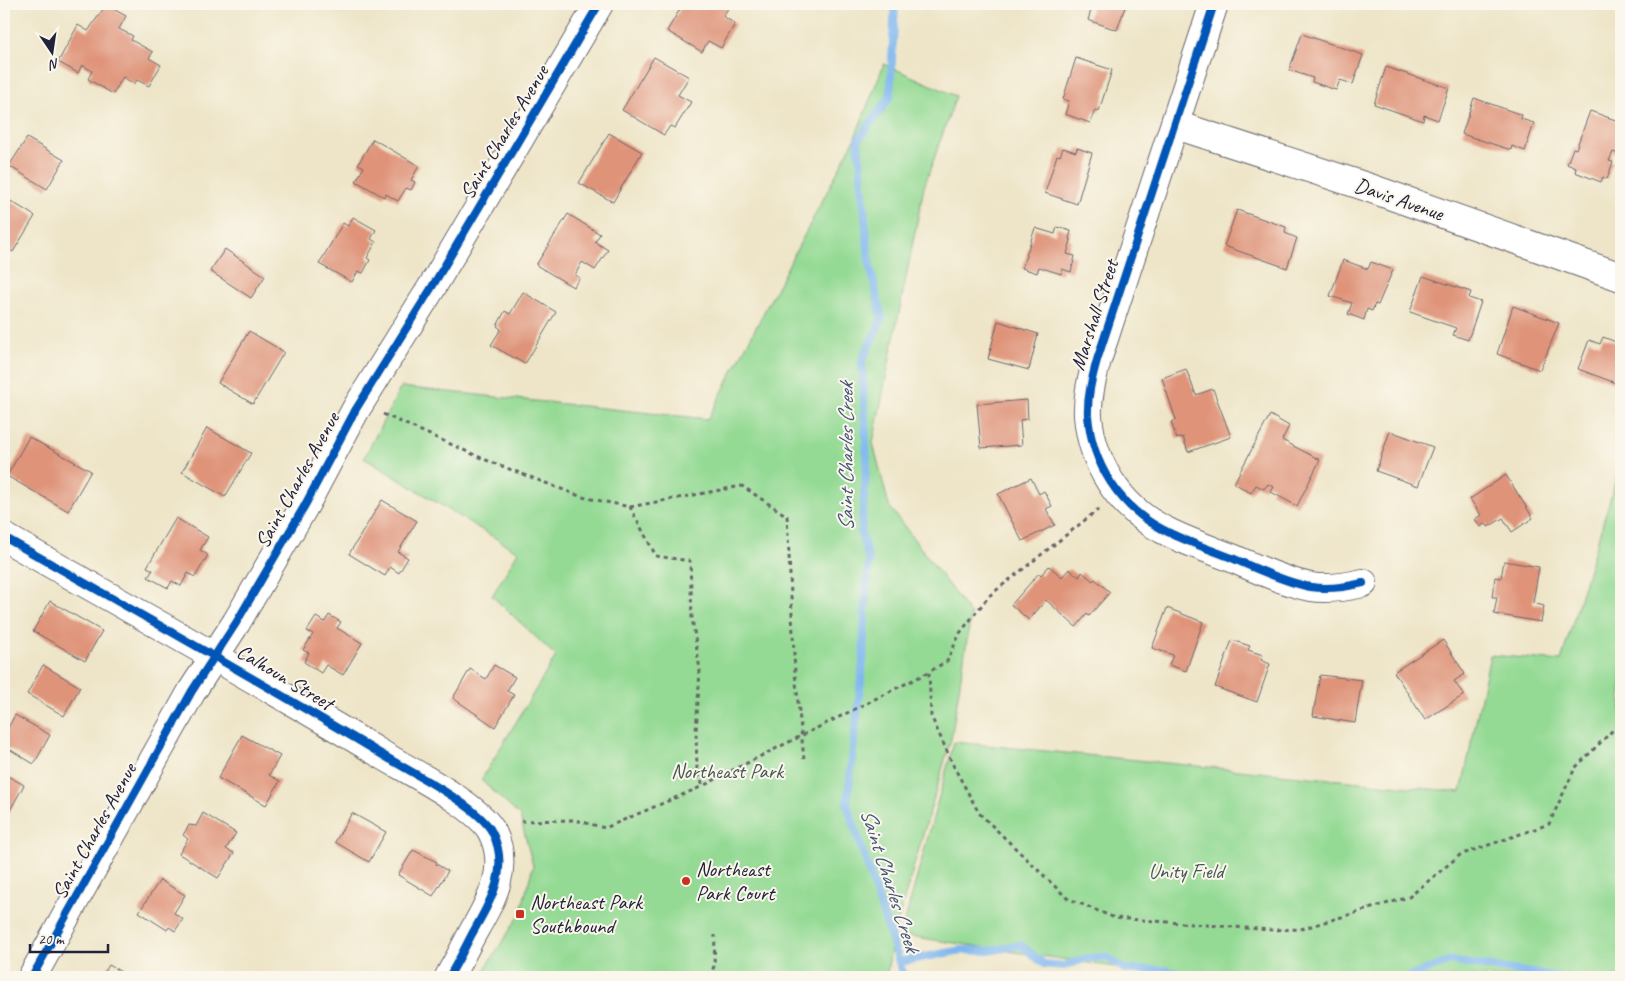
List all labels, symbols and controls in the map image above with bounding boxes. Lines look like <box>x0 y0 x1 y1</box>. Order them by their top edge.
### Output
north arrow <box>28 28 78 78</box>
text: N <box>46 55 61 74</box>
street label: Saint Charles Avenue <box>454 59 555 204</box>
street label: Davis Avenue <box>1351 172 1448 227</box>
street label: Marshall Street <box>1064 255 1125 373</box>
water label: Saint Charles Creek <box>832 379 860 531</box>
street label: Saint Charles Avenue <box>249 406 346 552</box>
street label: Calhoun Street <box>232 638 340 717</box>
street label: Saint Charles Avenue <box>46 757 143 903</box>
park label: Northeast Park <box>671 758 785 784</box>
water label: Saint Charles Creek <box>854 805 927 959</box>
place label: Northeast Park Court <box>696 856 776 906</box>
park label: Unity Field <box>1149 858 1227 884</box>
marker: Northeast Park Court <box>680 875 692 887</box>
place label: Northeast Park Southbound <box>530 889 644 939</box>
marker: Northeast Park Southbound <box>514 908 526 920</box>
scale bar <box>30 921 108 953</box>
text: 20 m <box>38 930 65 949</box>

